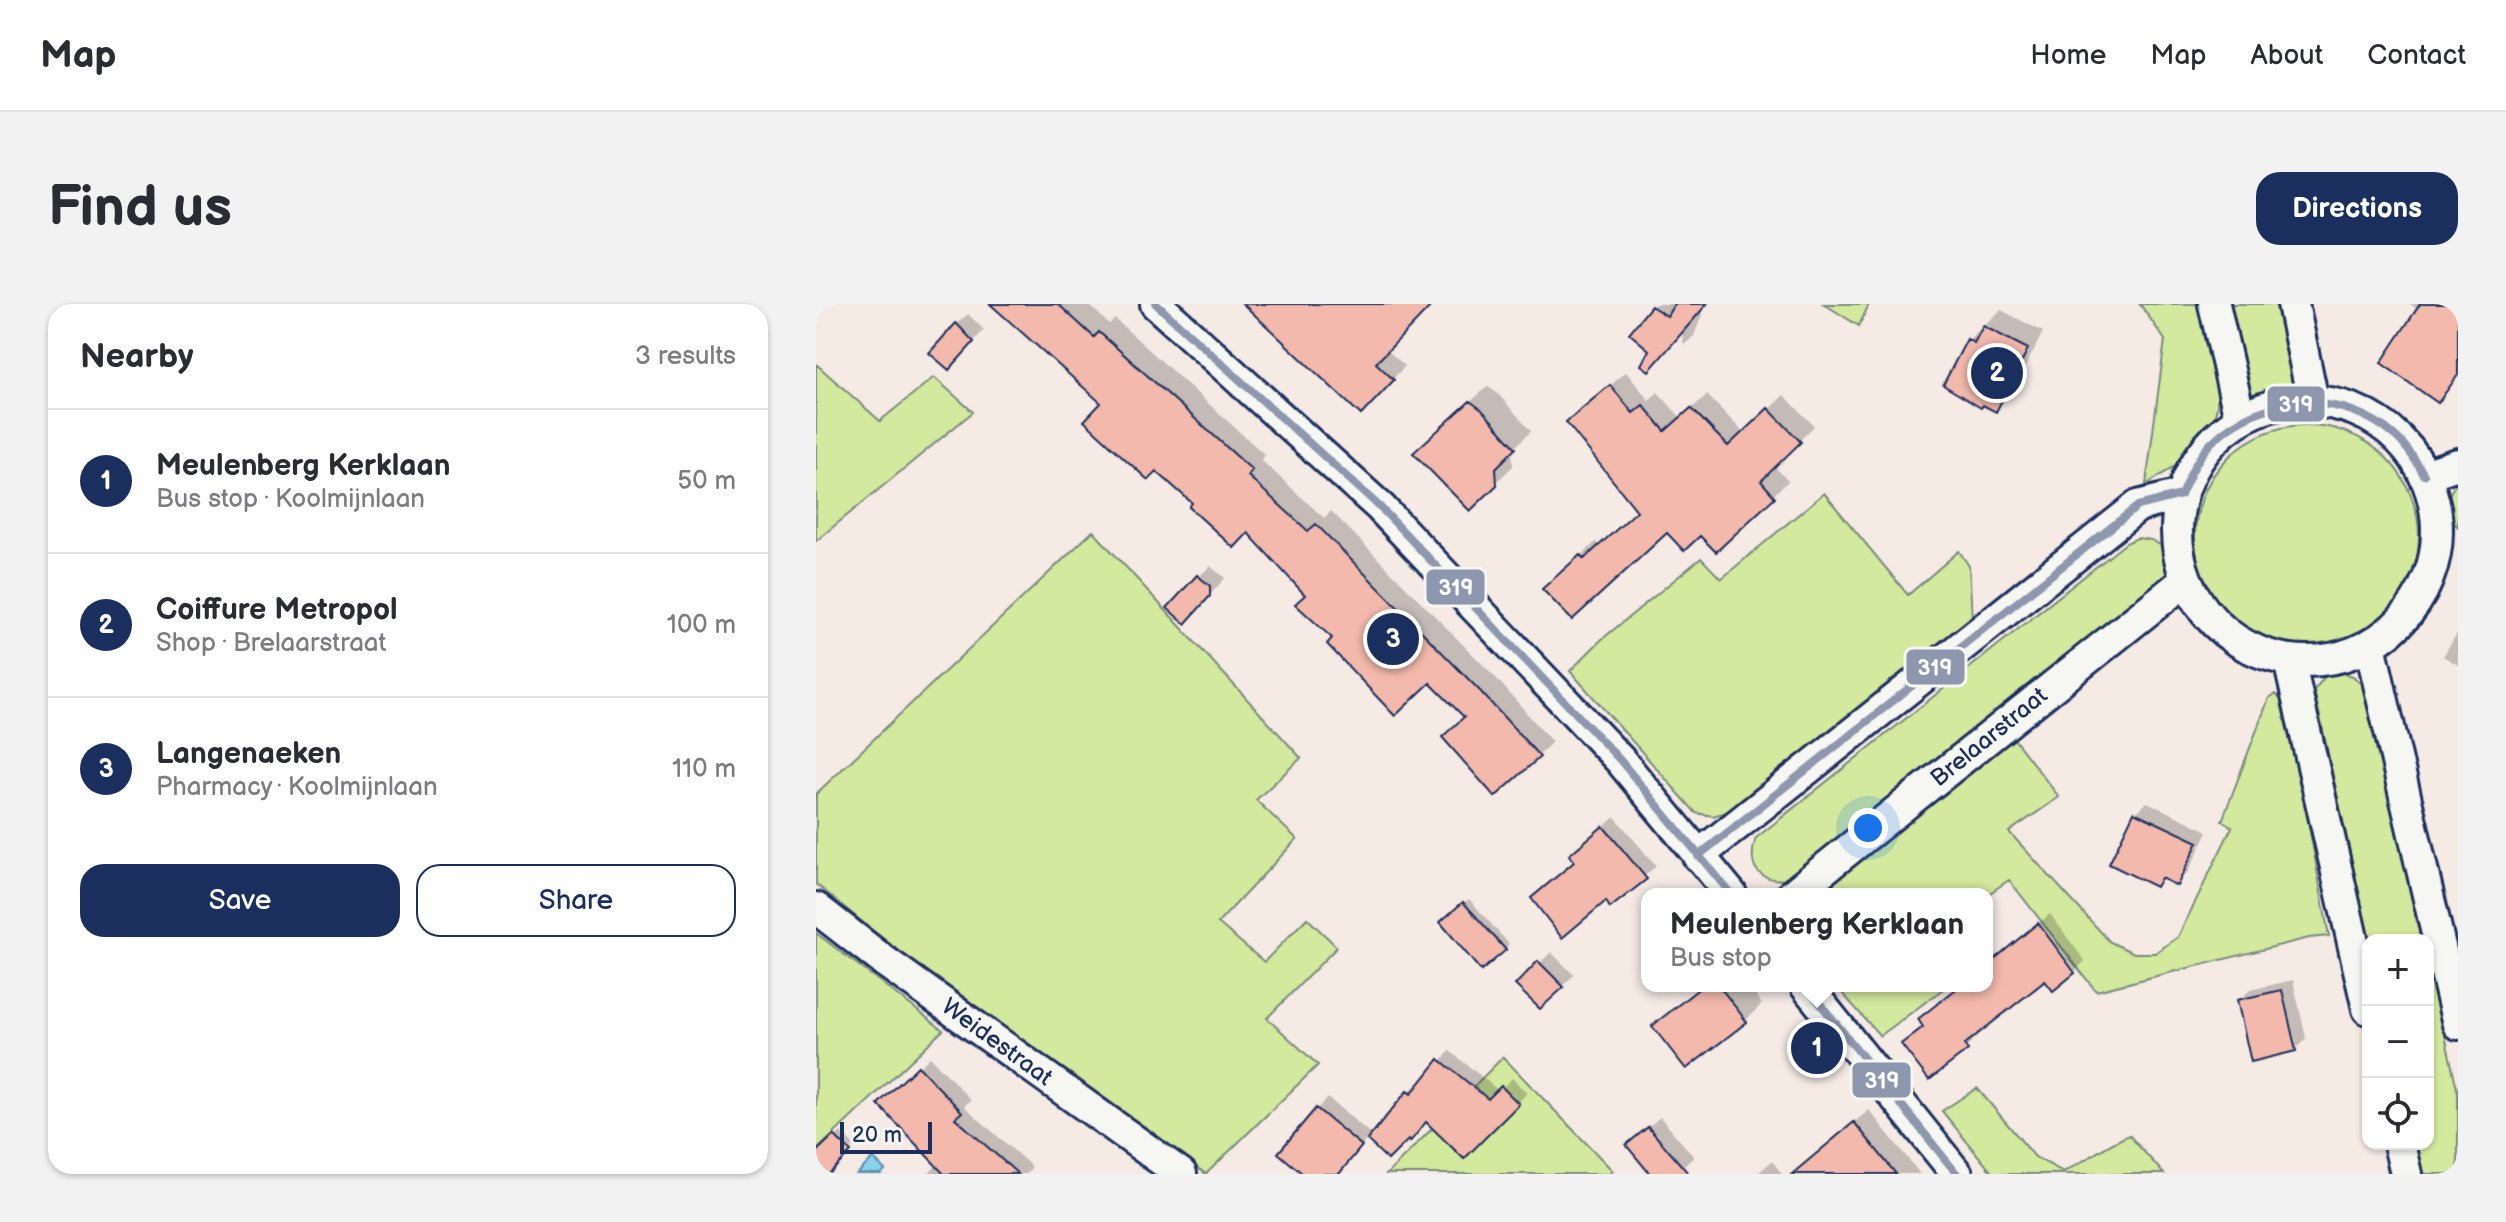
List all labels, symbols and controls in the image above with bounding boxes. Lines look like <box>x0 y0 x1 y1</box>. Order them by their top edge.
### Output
text: Map <box>40 33 116 78</box>
text: Home <box>2030 39 2106 72</box>
text: Map <box>2150 39 2207 72</box>
text: About <box>2251 39 2323 72</box>
text: Contact <box>2367 39 2466 72</box>
button: Directions <box>2256 172 2458 245</box>
text: Find us <box>48 175 232 242</box>
text: Nearby <box>80 336 194 377</box>
text: 3 results <box>635 341 736 372</box>
pin: 2 <box>1971 343 2023 403</box>
line badge: 319 <box>2266 385 2326 423</box>
text: 319 <box>2278 392 2314 419</box>
text: Meulenberg Kerklaan <box>156 448 451 484</box>
text: 1 <box>101 466 111 497</box>
text: 50 m <box>677 466 736 497</box>
text: Bus stop · Koolmijnlaan <box>156 484 425 515</box>
line badge: 319 <box>1425 568 1486 606</box>
text: 319 <box>1438 575 1474 602</box>
text: Coiffure Metropol <box>156 592 398 628</box>
pin: 3 <box>1367 609 1419 669</box>
text: 2 <box>98 610 114 641</box>
text: 100 m <box>667 610 736 641</box>
text: Shop · Brelaarstraat <box>156 628 387 659</box>
line badge: 319 <box>1905 648 1966 686</box>
text: 319 <box>1917 655 1953 682</box>
street label: Brelaarstraat <box>1925 681 2054 793</box>
text: Langenaeken <box>156 736 341 772</box>
text: 3 <box>98 754 114 785</box>
text: 110 m <box>672 754 736 785</box>
text: Pharmacy · Koolmijnlaan <box>156 772 438 803</box>
your location <box>1848 808 1888 848</box>
button: Save <box>80 864 400 937</box>
button: Share <box>416 864 736 937</box>
popup <box>1641 888 1993 992</box>
text: Meulenberg Kerklaan <box>1670 907 1964 943</box>
map controls <box>2362 934 2434 1150</box>
button: + <box>2362 934 2434 1006</box>
text: Bus stop <box>1670 943 1772 974</box>
street label: Weidestraat <box>936 992 1059 1092</box>
button: − <box>2362 1006 2434 1078</box>
pin: 1 <box>1791 1018 1843 1078</box>
line badge: 319 <box>1851 1061 1912 1099</box>
text: 319 <box>1864 1068 1900 1095</box>
button: locate <box>2362 1078 2434 1150</box>
scale bar <box>840 1118 932 1154</box>
text: 20 m <box>852 1122 902 1149</box>

